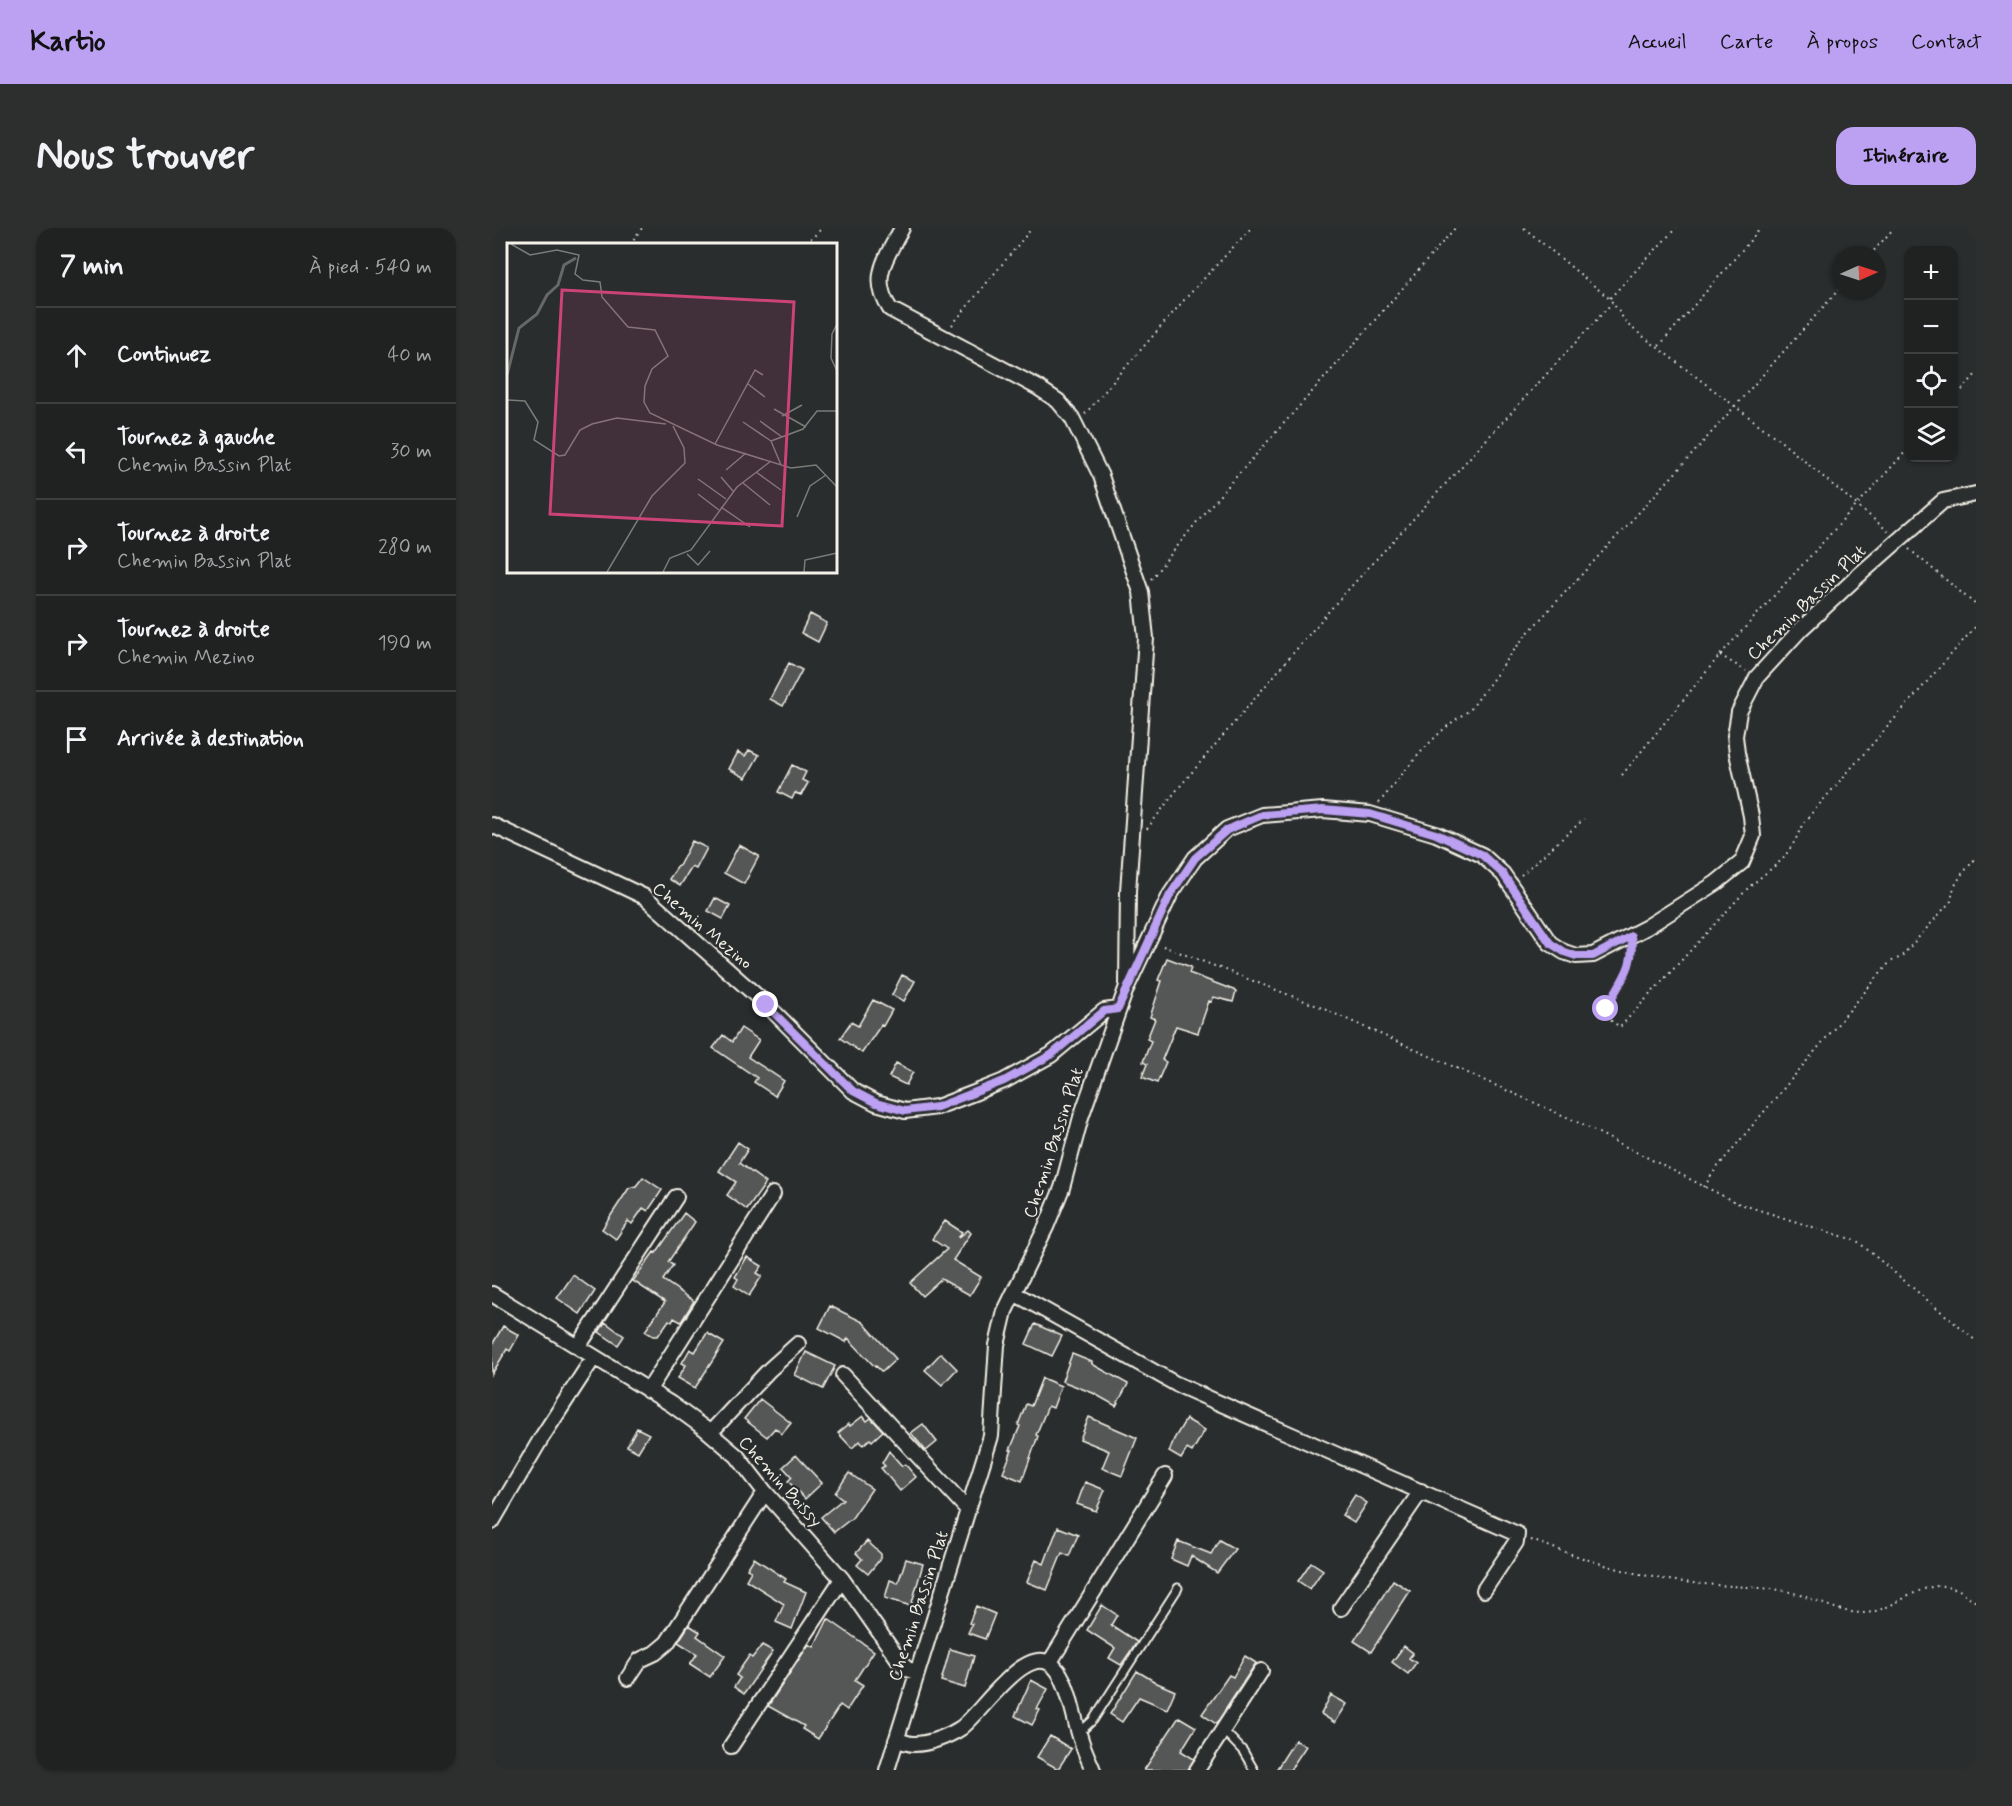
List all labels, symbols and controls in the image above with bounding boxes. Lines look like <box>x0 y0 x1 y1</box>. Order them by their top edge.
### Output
text: Kartio <box>30 24 106 61</box>
text: Accueil <box>1628 28 1687 56</box>
text: Carte <box>1720 28 1774 56</box>
text: À propos <box>1807 28 1878 56</box>
text: Contact <box>1911 28 1982 56</box>
button: Itinéraire <box>1836 127 1976 185</box>
text: Nous trouver <box>36 129 254 184</box>
inset map <box>507 243 837 573</box>
north arrow <box>1832 246 1886 300</box>
map controls <box>1904 246 1958 462</box>
button: + <box>1904 246 1958 300</box>
text: 7 min <box>60 250 124 284</box>
text: À pied · 540 m <box>309 254 432 281</box>
button: − <box>1904 300 1958 354</box>
icon: ahead <box>60 339 93 372</box>
text: Continuez <box>117 341 211 369</box>
text: 40 m <box>388 342 432 369</box>
button: locate <box>1904 354 1958 408</box>
button: layers <box>1904 408 1958 462</box>
text: Tournez à gauche <box>117 424 275 452</box>
icon: left <box>60 435 93 468</box>
text: 30 m <box>390 438 432 465</box>
text: Chemin Bassin Plat <box>117 452 291 479</box>
text: Tournez à droite <box>117 520 270 548</box>
icon: right <box>60 531 93 564</box>
text: 280 m <box>378 534 432 561</box>
street label: Chemin Bassin Plat <box>1742 540 1872 666</box>
text: Chemin Bassin Plat <box>117 548 291 575</box>
text: Tournez à droite <box>117 616 270 644</box>
icon: right <box>60 627 93 660</box>
text: 190 m <box>378 630 432 657</box>
text: Chemin Mezino <box>117 644 255 671</box>
icon: arrive <box>60 723 93 756</box>
text: Arrivée à destination <box>117 725 304 753</box>
street label: Chemin Mezino <box>647 877 757 975</box>
route end <box>752 991 778 1017</box>
route start <box>1592 995 1618 1021</box>
street label: Chemin Bassin Plat <box>1018 1064 1090 1221</box>
street label: Chemin Boissy <box>733 1431 827 1533</box>
street label: Chemin Bassin Plat <box>883 1527 955 1684</box>

